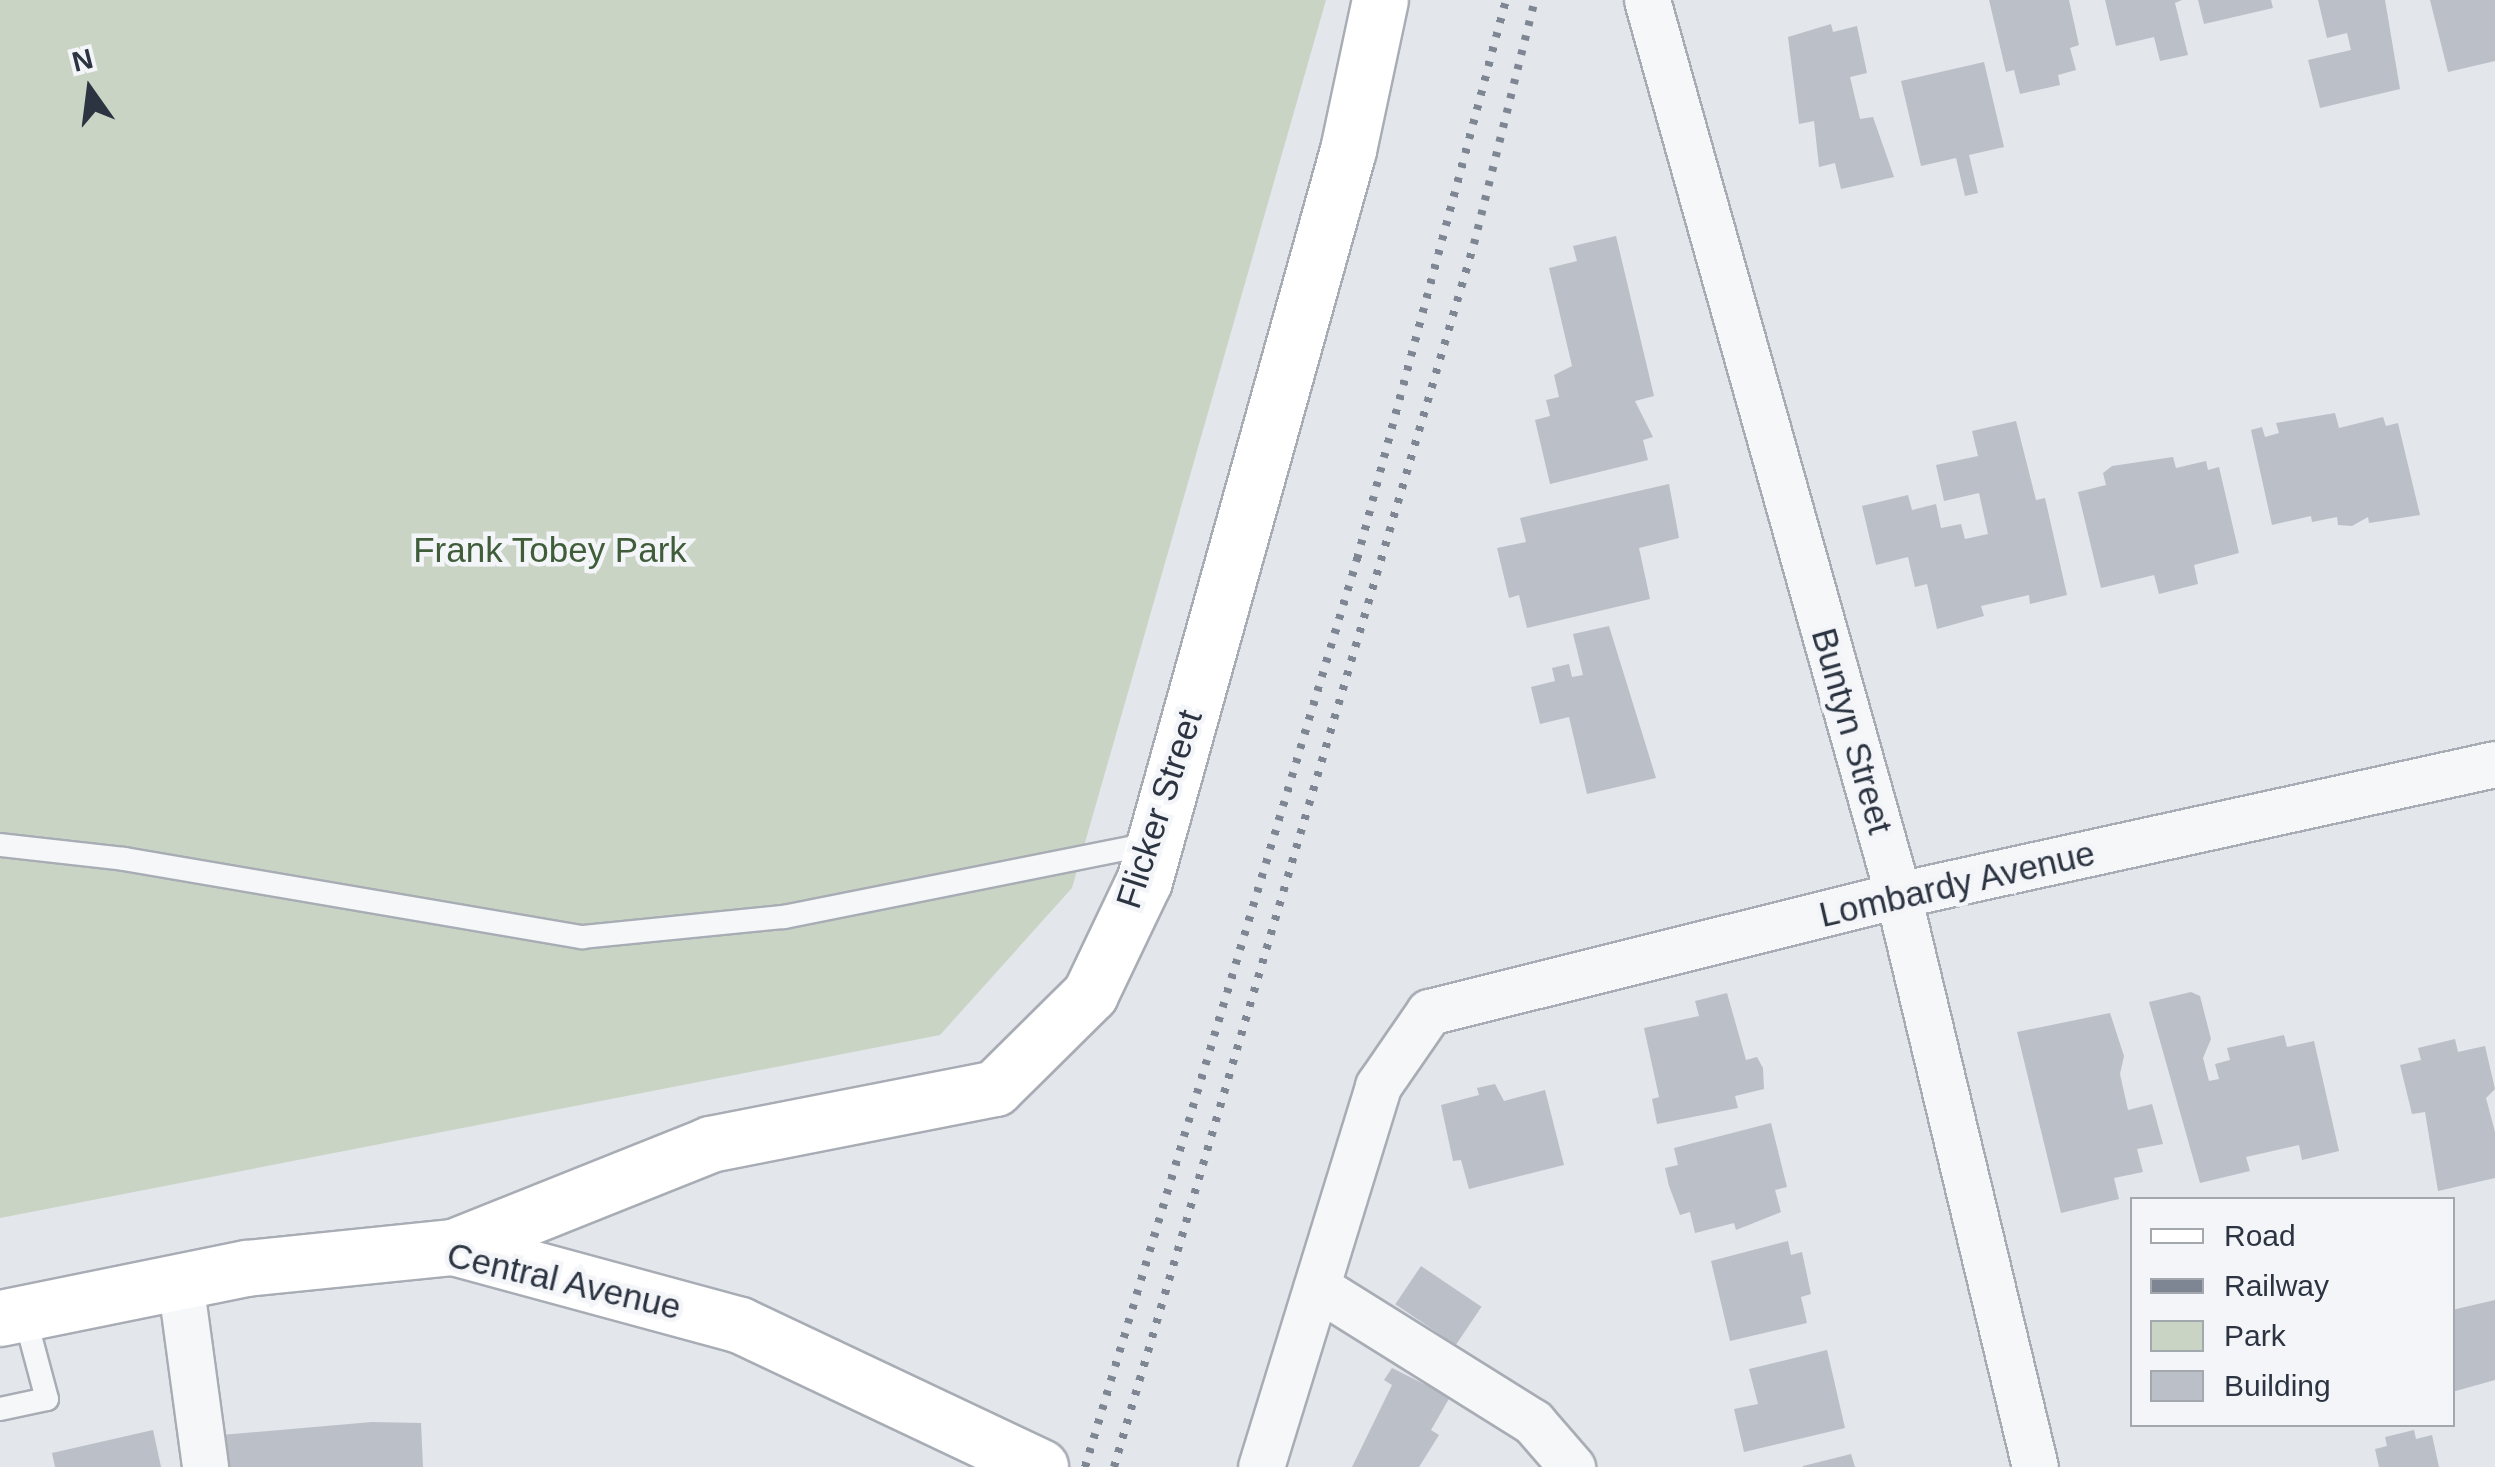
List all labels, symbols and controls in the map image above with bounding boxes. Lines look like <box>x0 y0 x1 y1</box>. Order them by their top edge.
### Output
north arrow <box>40 40 140 140</box>
text: N <box>69 43 96 78</box>
park label: Frank Tobey Park <box>413 529 687 571</box>
street label: Buntyn Street <box>1803 623 1901 839</box>
street label: Flicker Street <box>1107 704 1211 914</box>
street label: Lombardy Avenue <box>1814 832 2100 936</box>
legend <box>2130 1197 2455 1427</box>
text: Road <box>2224 1219 2296 1252</box>
street label: Central Avenue <box>442 1233 686 1329</box>
text: Railway <box>2224 1269 2329 1302</box>
text: Park <box>2224 1319 2286 1352</box>
text: Building <box>2224 1369 2331 1402</box>

